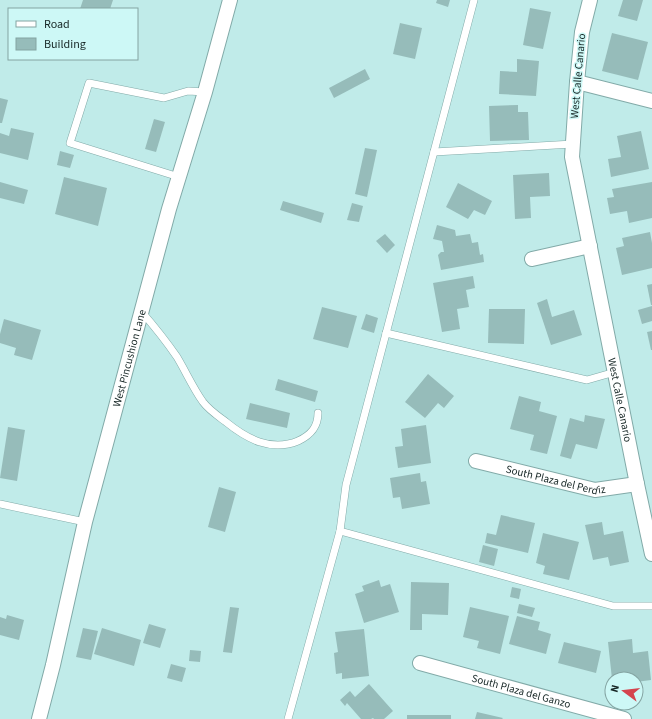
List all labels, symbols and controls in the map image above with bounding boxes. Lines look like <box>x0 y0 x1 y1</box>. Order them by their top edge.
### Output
legend <box>8 8 138 60</box>
text: Road <box>44 16 70 33</box>
street label: West Calle Canario <box>567 33 589 119</box>
text: Building <box>44 36 86 53</box>
street label: West Pincushion Lane <box>109 307 149 409</box>
street label: West Calle Canario <box>605 356 636 443</box>
street label: South Plaza del Perdiz <box>504 461 607 498</box>
street label: South Plaza del Ganzo <box>470 670 572 712</box>
north arrow <box>604 671 644 711</box>
text: N <box>607 683 623 694</box>

